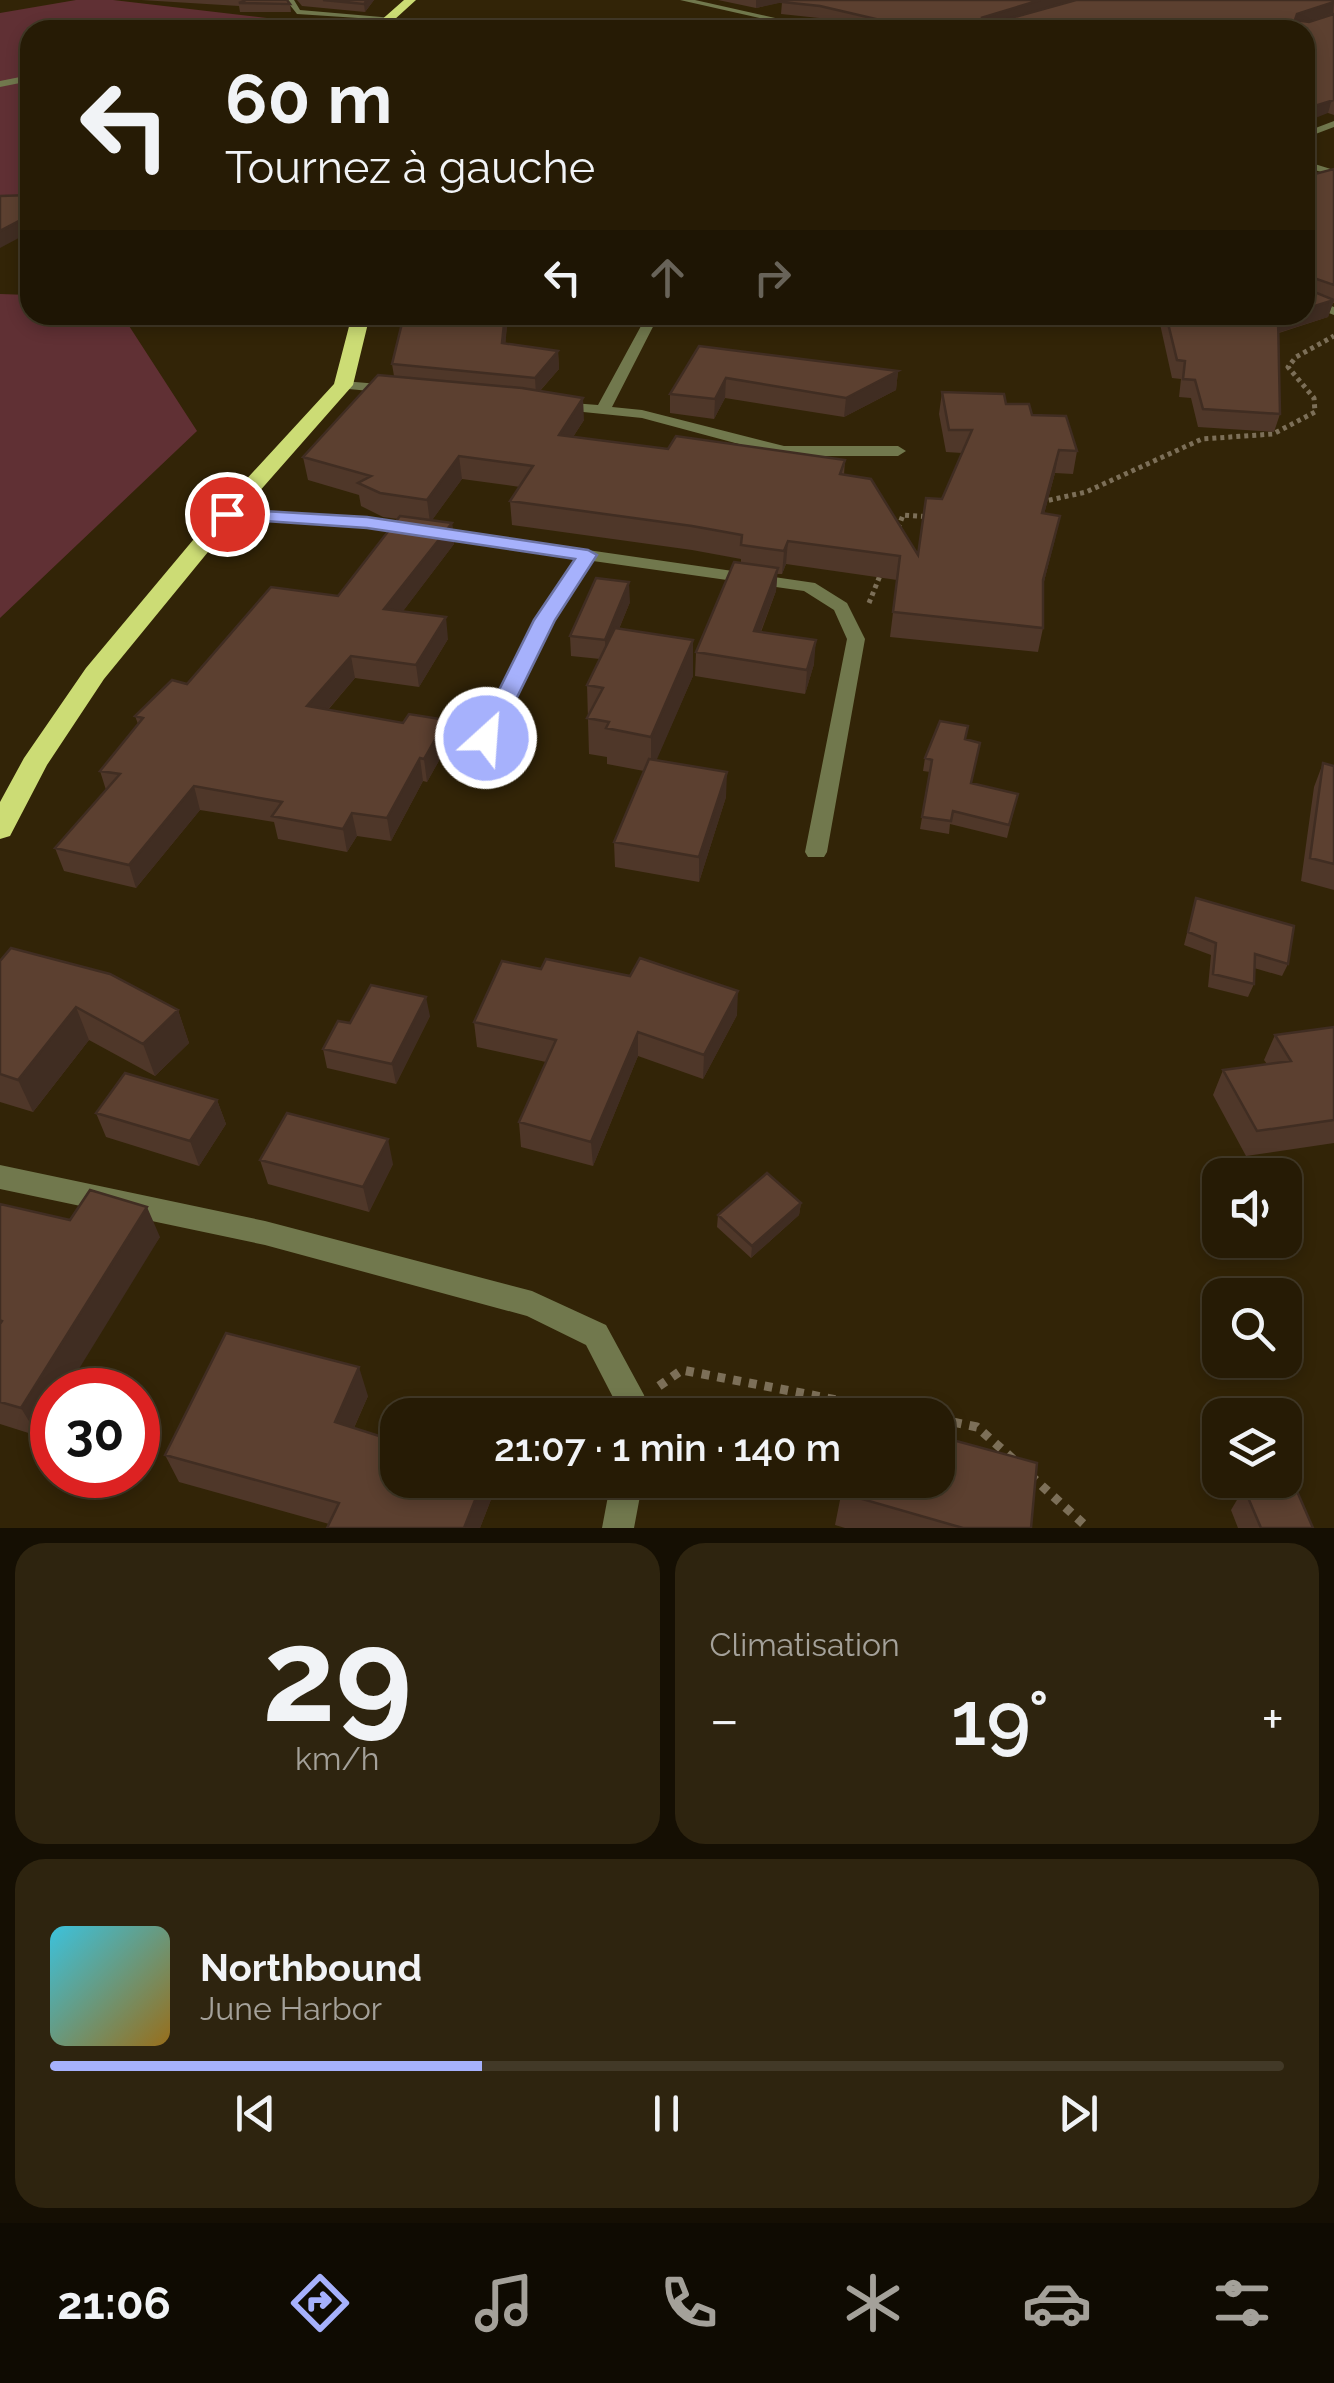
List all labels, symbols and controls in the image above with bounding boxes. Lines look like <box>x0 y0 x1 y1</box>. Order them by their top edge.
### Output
text: 60 m <box>225 57 392 139</box>
icon: left <box>60 60 190 190</box>
text: Tournez à gauche <box>225 141 595 194</box>
icon: left <box>535 250 590 305</box>
icon: ahead <box>640 250 695 305</box>
icon: right <box>745 250 800 305</box>
pin <box>185 472 270 557</box>
icon: arrive <box>200 487 255 542</box>
position arrow <box>434 686 538 790</box>
map controls <box>1202 1158 1302 1498</box>
button: sound <box>1202 1158 1302 1258</box>
button: search <box>1202 1278 1302 1378</box>
speed limit sign: 30 <box>30 1368 160 1498</box>
button: layers <box>1202 1398 1302 1498</box>
text: 21:07 · 1 min · 140 m <box>494 1425 841 1470</box>
text: 29 <box>262 1599 412 1751</box>
text: Climatisation <box>710 1626 900 1663</box>
text: 19° <box>951 1674 1049 1763</box>
text: − <box>710 1687 739 1752</box>
text: + <box>1261 1687 1284 1752</box>
text: km/h <box>295 1740 379 1777</box>
text: Northbound <box>200 1945 422 1990</box>
text: June Harbor <box>200 1990 382 2027</box>
icon: previous <box>228 2086 283 2141</box>
icon: pause <box>639 2086 694 2141</box>
icon: next <box>1051 2086 1106 2141</box>
icon: directions <box>285 2268 355 2338</box>
icon: music <box>469 2268 539 2338</box>
icon: phone <box>654 2268 724 2338</box>
icon: climate <box>838 2268 908 2338</box>
icon: car <box>1022 2268 1092 2338</box>
icon: filters <box>1207 2268 1277 2338</box>
text: 21:06 <box>57 2277 171 2330</box>

